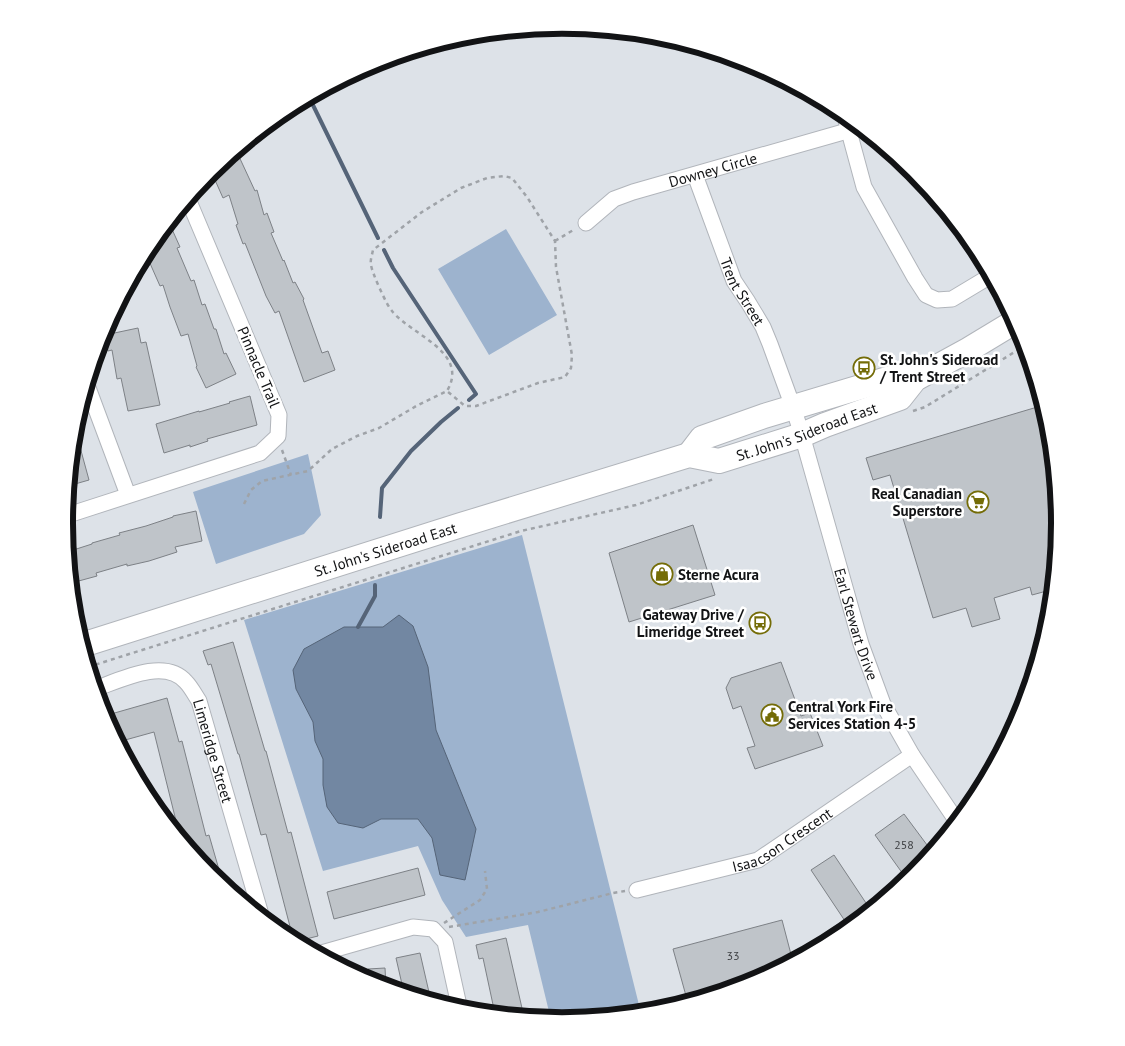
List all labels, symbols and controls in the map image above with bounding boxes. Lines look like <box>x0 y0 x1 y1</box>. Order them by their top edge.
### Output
street label: Downey Circle <box>666 148 759 191</box>
street label: Trent Street <box>717 255 769 329</box>
street label: Pinnacle Trail <box>233 324 285 411</box>
place label: St. John's Sideroad / Trent Street <box>879 350 998 386</box>
bus stop icon: St. John's Sideroad / Trent Street <box>852 356 876 380</box>
street label: St. John's Sideroad East <box>734 398 879 465</box>
place label: Real Canadian Superstore <box>872 484 962 520</box>
supermarket icon: Real Canadian Superstore <box>966 490 990 514</box>
street label: St. John's Sideroad East <box>312 518 459 580</box>
shop icon: Sterne Acura <box>650 562 674 586</box>
place label: Sterne Acura <box>678 565 759 584</box>
street label: Earl Stewart Drive <box>831 566 883 683</box>
place label: Gateway Drive / Limeridge Street <box>637 605 745 641</box>
bus stop icon: Gateway Drive / Limeridge Street <box>748 611 772 635</box>
street label: Limeridge Street <box>189 697 237 805</box>
place label: Central York Fire Services Station 4-5 <box>788 697 916 733</box>
public building icon: Central York Fire Services Station 4-5 <box>760 703 784 727</box>
street label: Isaacson Crescent <box>730 803 835 876</box>
house number: 258 <box>894 837 914 852</box>
house number: 33 <box>726 948 740 963</box>

